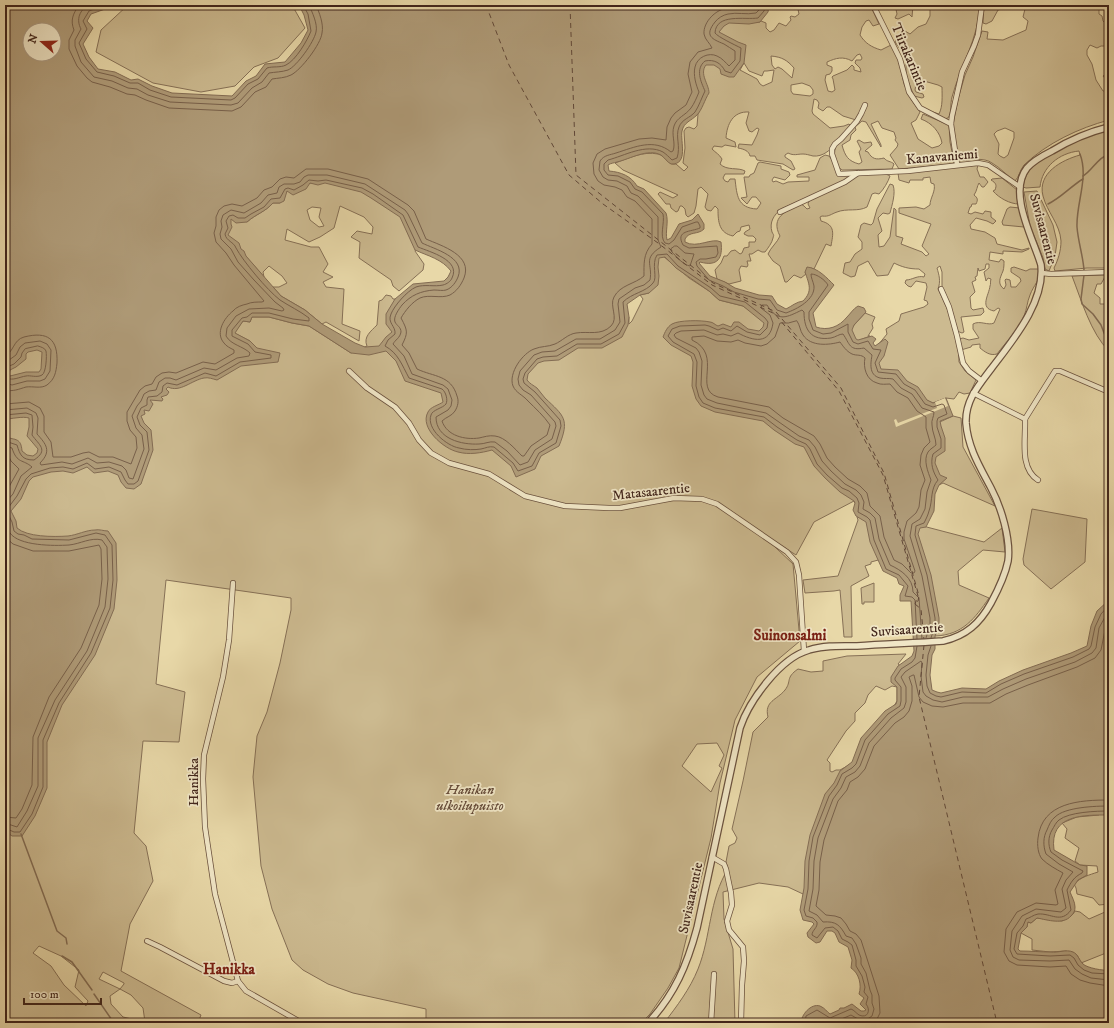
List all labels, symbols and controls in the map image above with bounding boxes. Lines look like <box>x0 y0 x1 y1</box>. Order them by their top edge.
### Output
street label: Tiirakarintie <box>887 20 931 94</box>
north arrow <box>22 22 62 62</box>
text: N <box>25 32 42 46</box>
street label: Kanavaniemi <box>905 145 979 169</box>
street label: Suvisaarentie <box>1025 192 1061 267</box>
street label: Matasaarentie <box>611 479 691 505</box>
street label: Suvisaarentie <box>870 618 944 642</box>
district label: Suinonsalmi <box>754 626 827 645</box>
street label: Hanikka <box>185 758 203 806</box>
park label: Hanikan ulkoilupuisto <box>436 781 504 815</box>
street label: Suvisaarentie <box>675 860 707 935</box>
district label: Hanikka <box>203 960 256 979</box>
scale bar <box>24 980 101 1006</box>
text: 100 m <box>30 987 59 1002</box>

